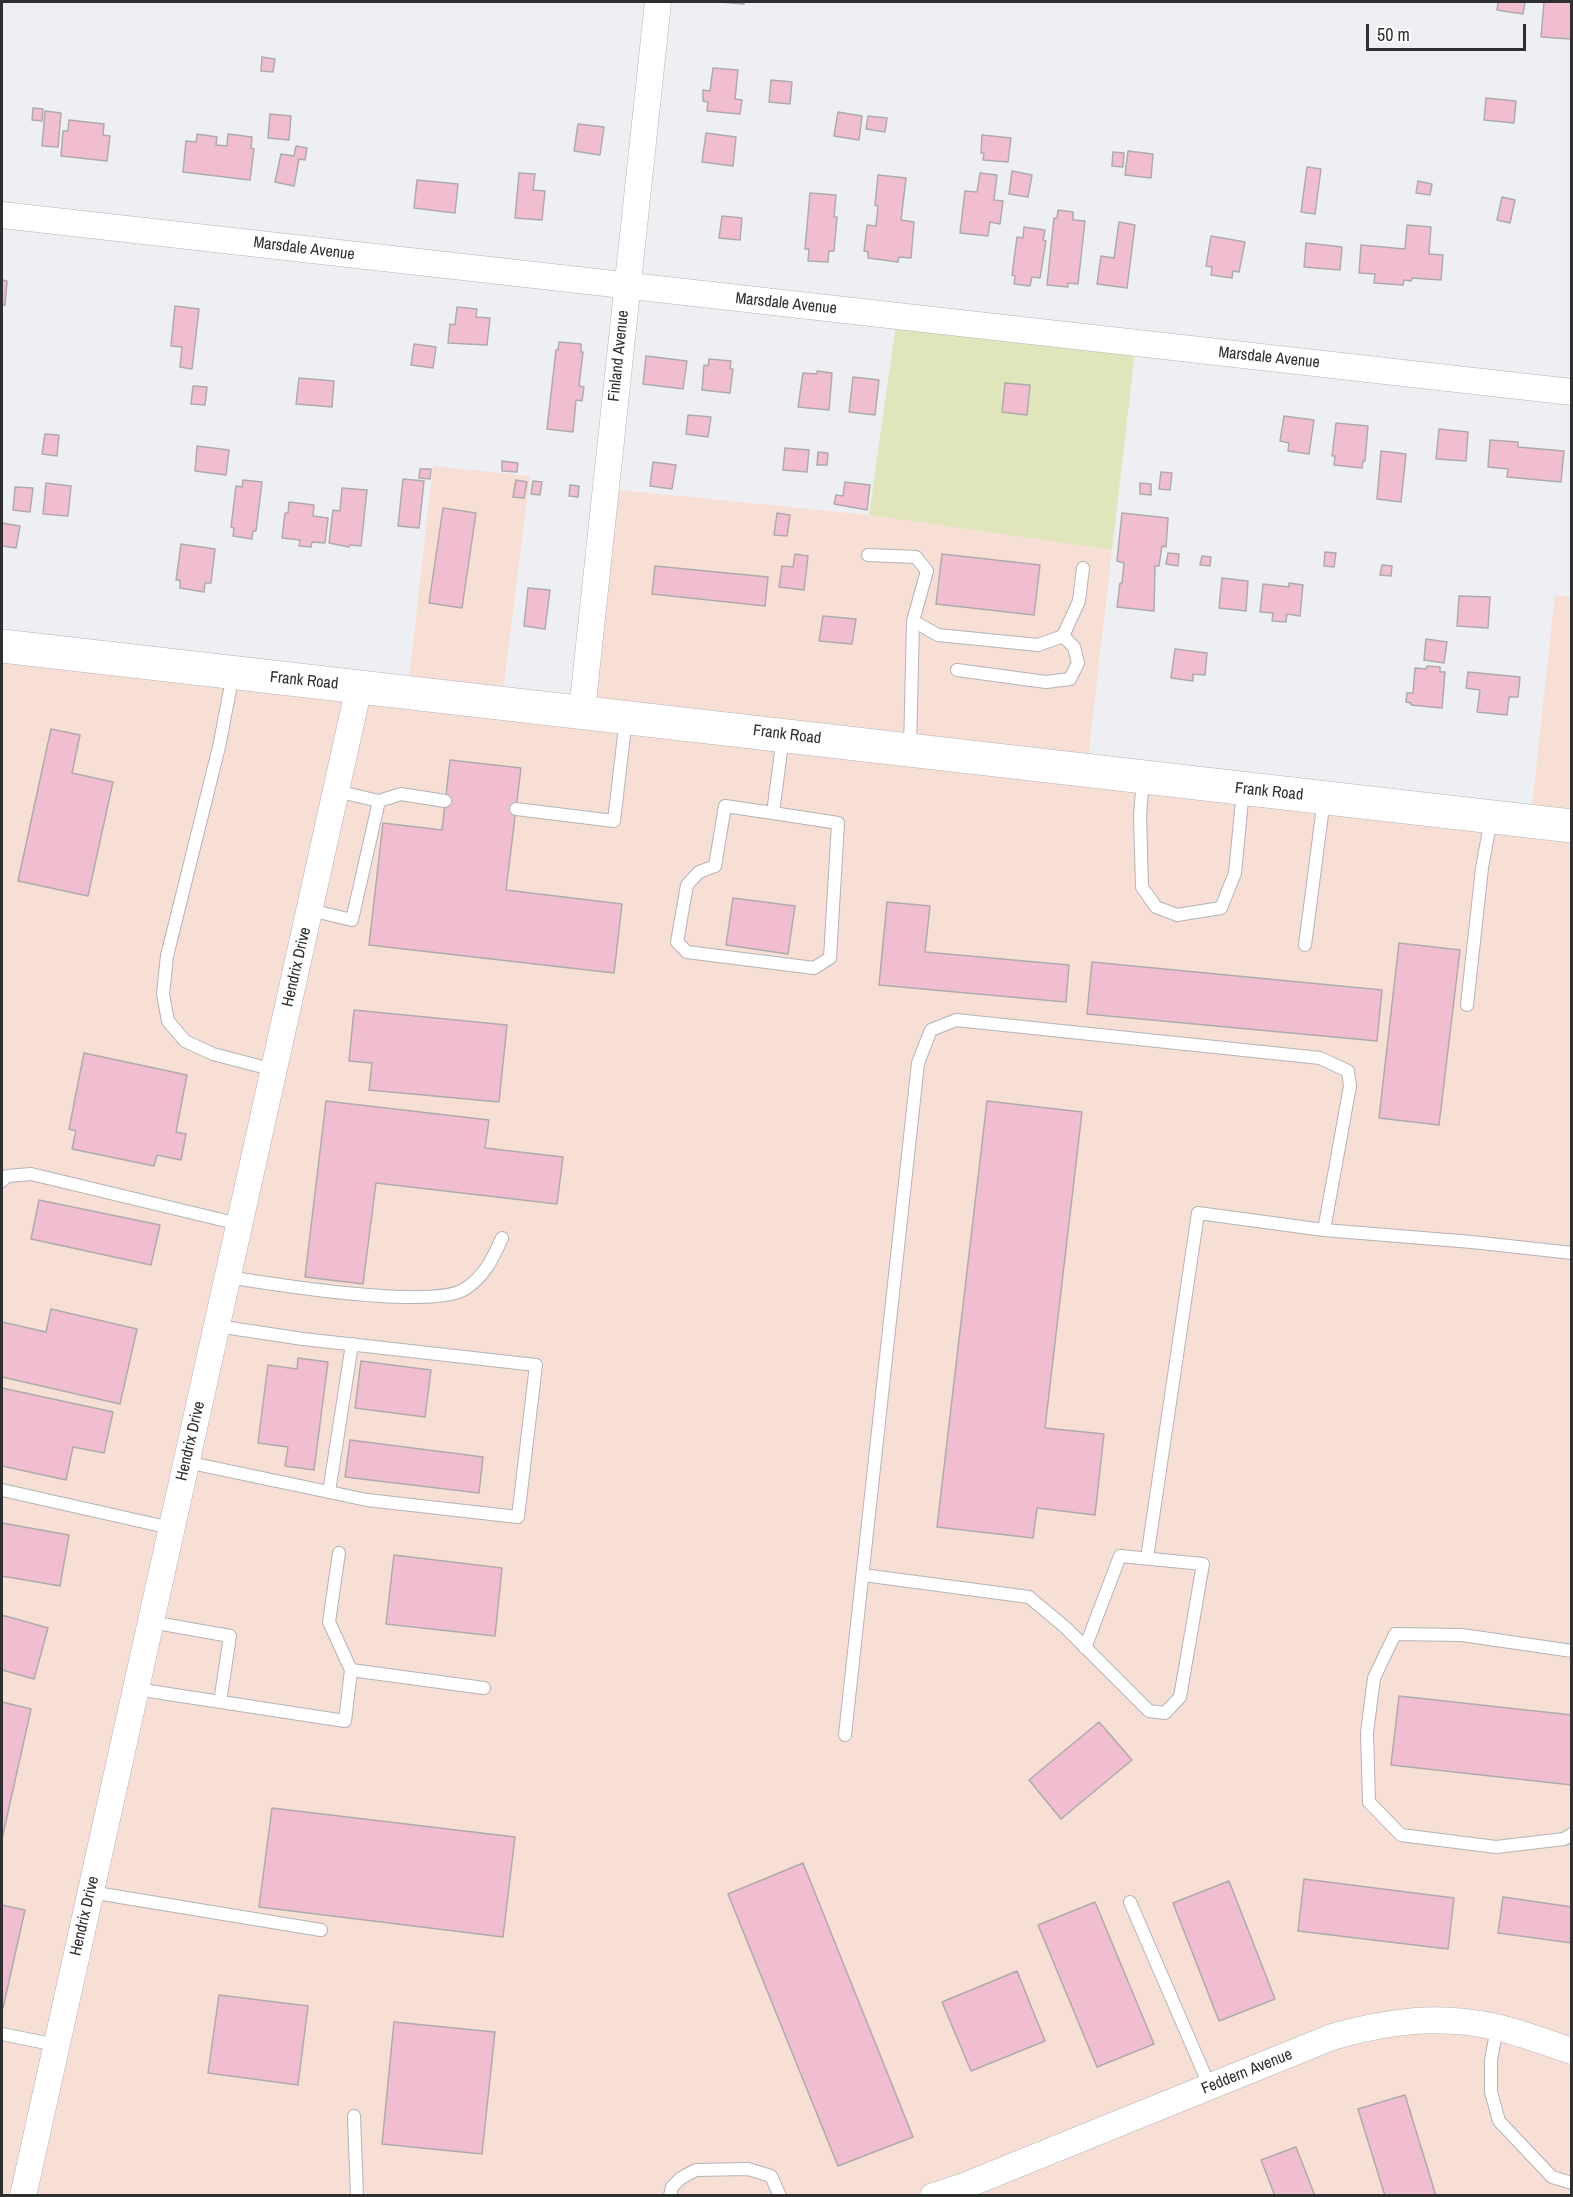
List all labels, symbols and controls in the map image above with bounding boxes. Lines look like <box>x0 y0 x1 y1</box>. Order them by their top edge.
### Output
scale bar <box>1369 12 1530 50</box>
text: 50 m <box>1377 22 1410 47</box>
street label: Marsdale Avenue <box>252 233 356 265</box>
street label: Marsdale Avenue <box>734 289 838 319</box>
street label: Finland Avenue <box>605 309 633 403</box>
street label: Marsdale Avenue <box>1217 343 1321 373</box>
street label: Frank Road <box>269 668 339 694</box>
street label: Frank Road <box>752 721 822 749</box>
street label: Frank Road <box>1234 779 1304 805</box>
street label: Hendrix Drive <box>279 925 315 1009</box>
street label: Hendrix Drive <box>173 1399 209 1483</box>
street label: Hendrix Drive <box>67 1874 103 1958</box>
street label: Feddern Avenue <box>1199 2045 1295 2099</box>

